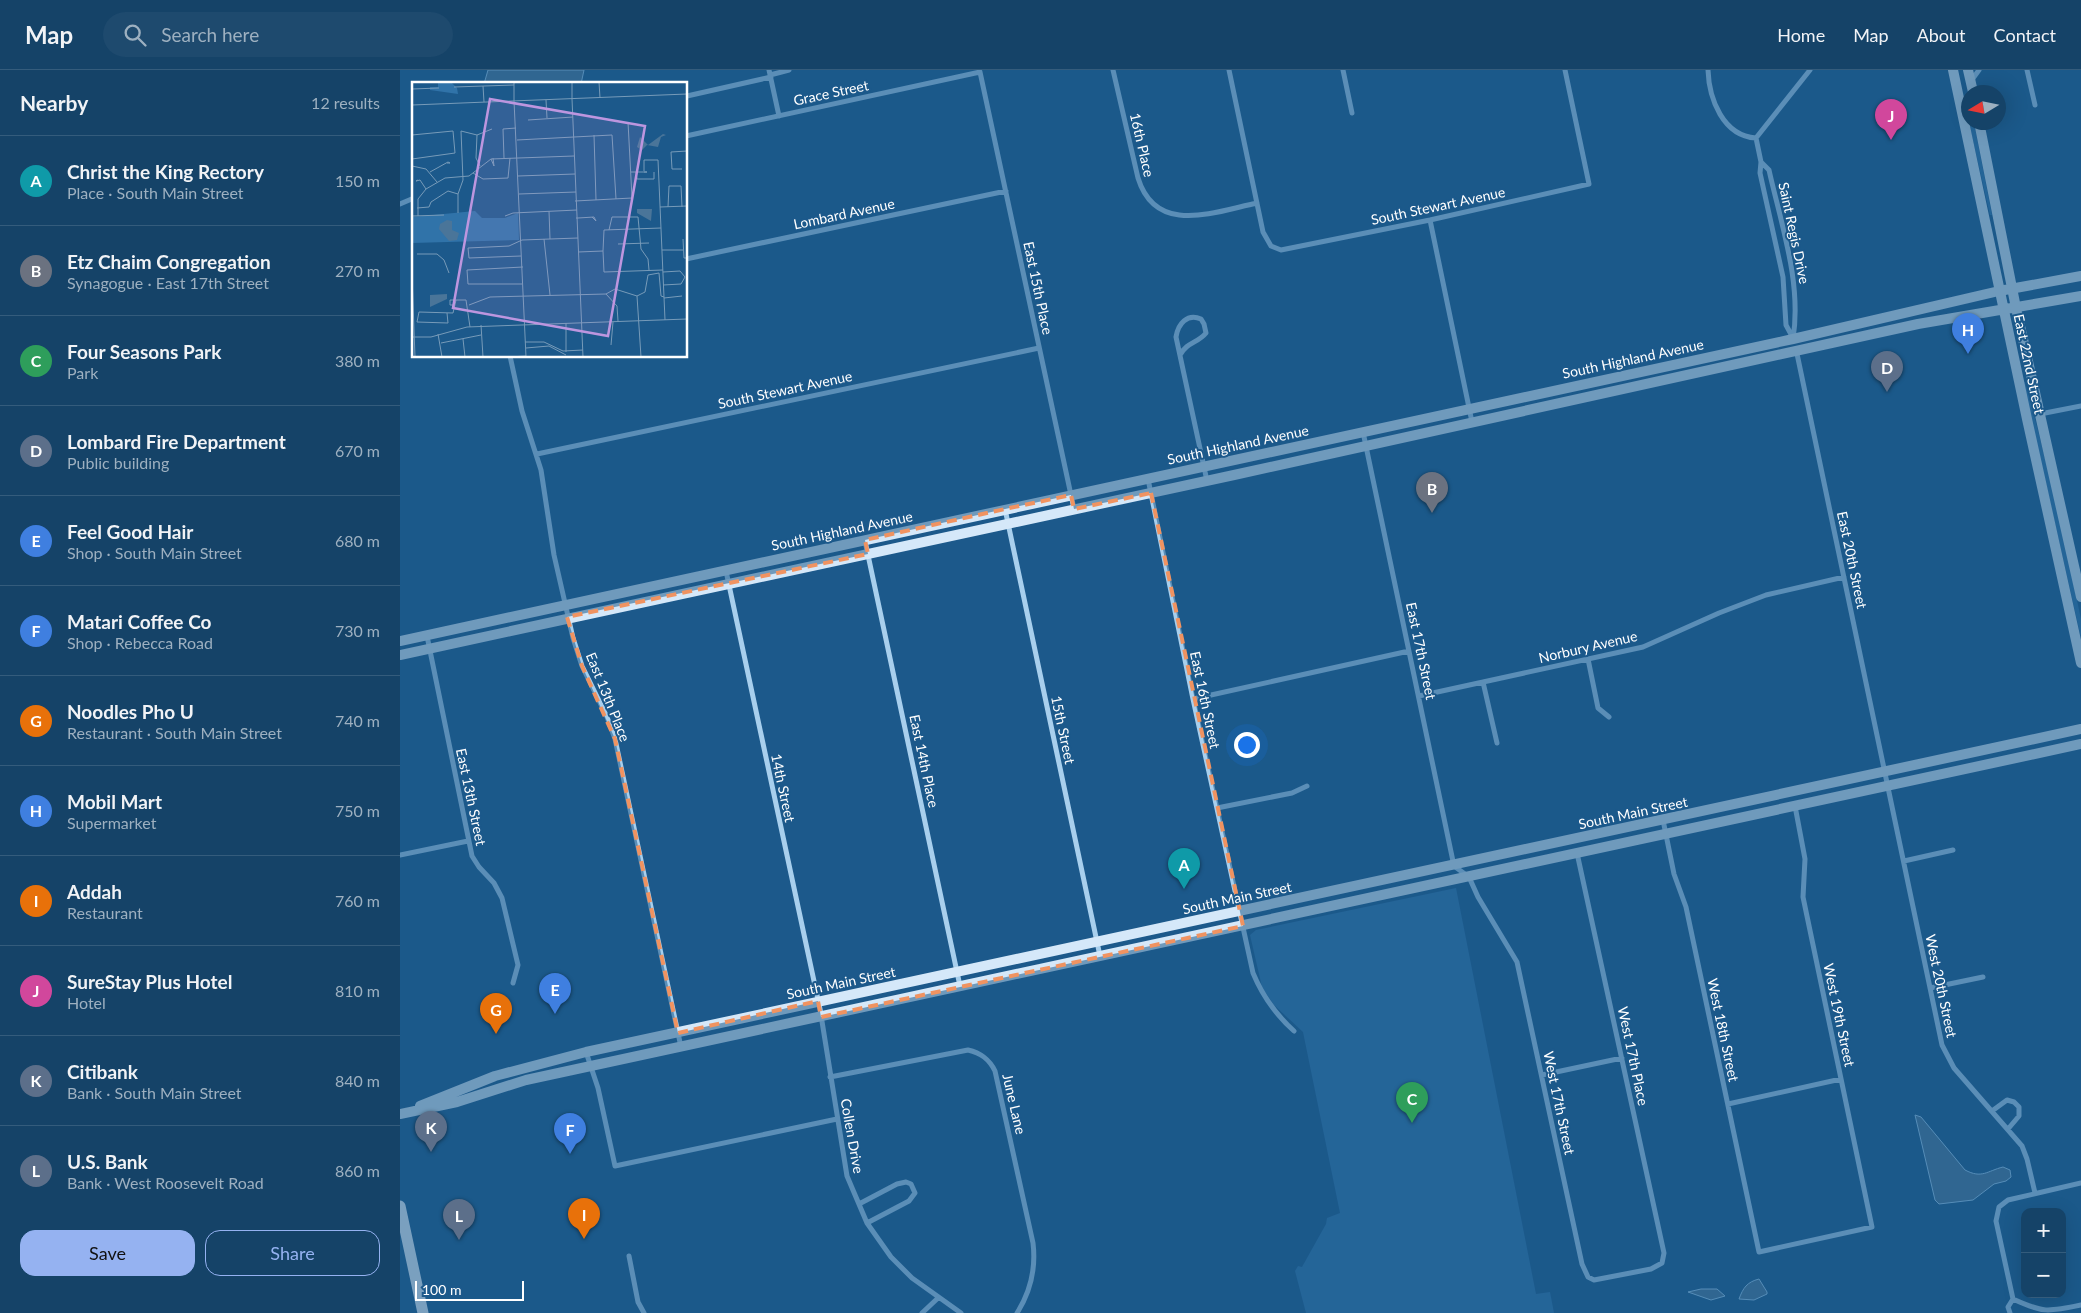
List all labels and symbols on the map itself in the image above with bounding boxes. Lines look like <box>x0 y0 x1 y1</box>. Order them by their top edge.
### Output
street label: Grace Street <box>792 76 870 109</box>
inset map <box>412 82 688 358</box>
north arrow <box>1961 85 2006 130</box>
pin: J <box>1875 99 1907 140</box>
street label: 16th Place <box>1127 111 1158 179</box>
street label: Saint Regis Drive <box>1775 181 1814 285</box>
street label: South Stewart Avenue <box>1369 183 1507 228</box>
street label: Lombard Avenue <box>792 194 896 233</box>
street label: East 15th Place <box>1020 240 1057 336</box>
street label: East 22nd Street <box>2011 312 2048 416</box>
pin: H <box>1952 313 1984 354</box>
street label: South Highland Avenue <box>1561 335 1705 382</box>
pin: D <box>1871 351 1903 392</box>
street label: South Stewart Avenue <box>716 367 854 412</box>
street label: South Highland Avenue <box>1166 421 1310 468</box>
pin: B <box>1416 472 1448 513</box>
street label: South Highland Avenue <box>770 507 914 554</box>
street label: East 20th Street <box>1834 510 1871 610</box>
street label: East 17th Street <box>1403 601 1440 701</box>
street label: Norbury Avenue <box>1537 627 1639 666</box>
street label: East 13th Place <box>583 650 634 744</box>
street label: East 16th Street <box>1187 650 1224 750</box>
street label: 15th Street <box>1048 694 1079 766</box>
street label: East 14th Place <box>906 713 943 809</box>
your location <box>1234 732 1260 758</box>
street label: East 13th Street <box>453 747 490 847</box>
street label: 14th Street <box>768 752 799 824</box>
street label: South Main Street <box>1577 793 1689 832</box>
pin: A <box>1168 848 1200 889</box>
street label: South Main Street <box>1181 878 1293 917</box>
street label: West 20th Street <box>1922 933 1961 1039</box>
street label: West 19th Street <box>1820 962 1859 1068</box>
street label: South Main Street <box>785 963 897 1002</box>
pin: E <box>539 973 571 1014</box>
street label: West 18th Street <box>1704 977 1743 1083</box>
pin: G <box>480 993 512 1034</box>
street label: West 17th Place <box>1615 1005 1652 1107</box>
street label: West 17th Street <box>1540 1050 1579 1156</box>
street label: June Lane <box>999 1072 1030 1136</box>
pin: C <box>1396 1082 1428 1123</box>
street label: Collen Drive <box>838 1097 867 1175</box>
pin: K <box>415 1111 447 1152</box>
pin: F <box>554 1113 586 1154</box>
pin: I <box>568 1198 600 1239</box>
pin: L <box>443 1199 475 1240</box>
scale bar <box>415 1278 524 1301</box>

